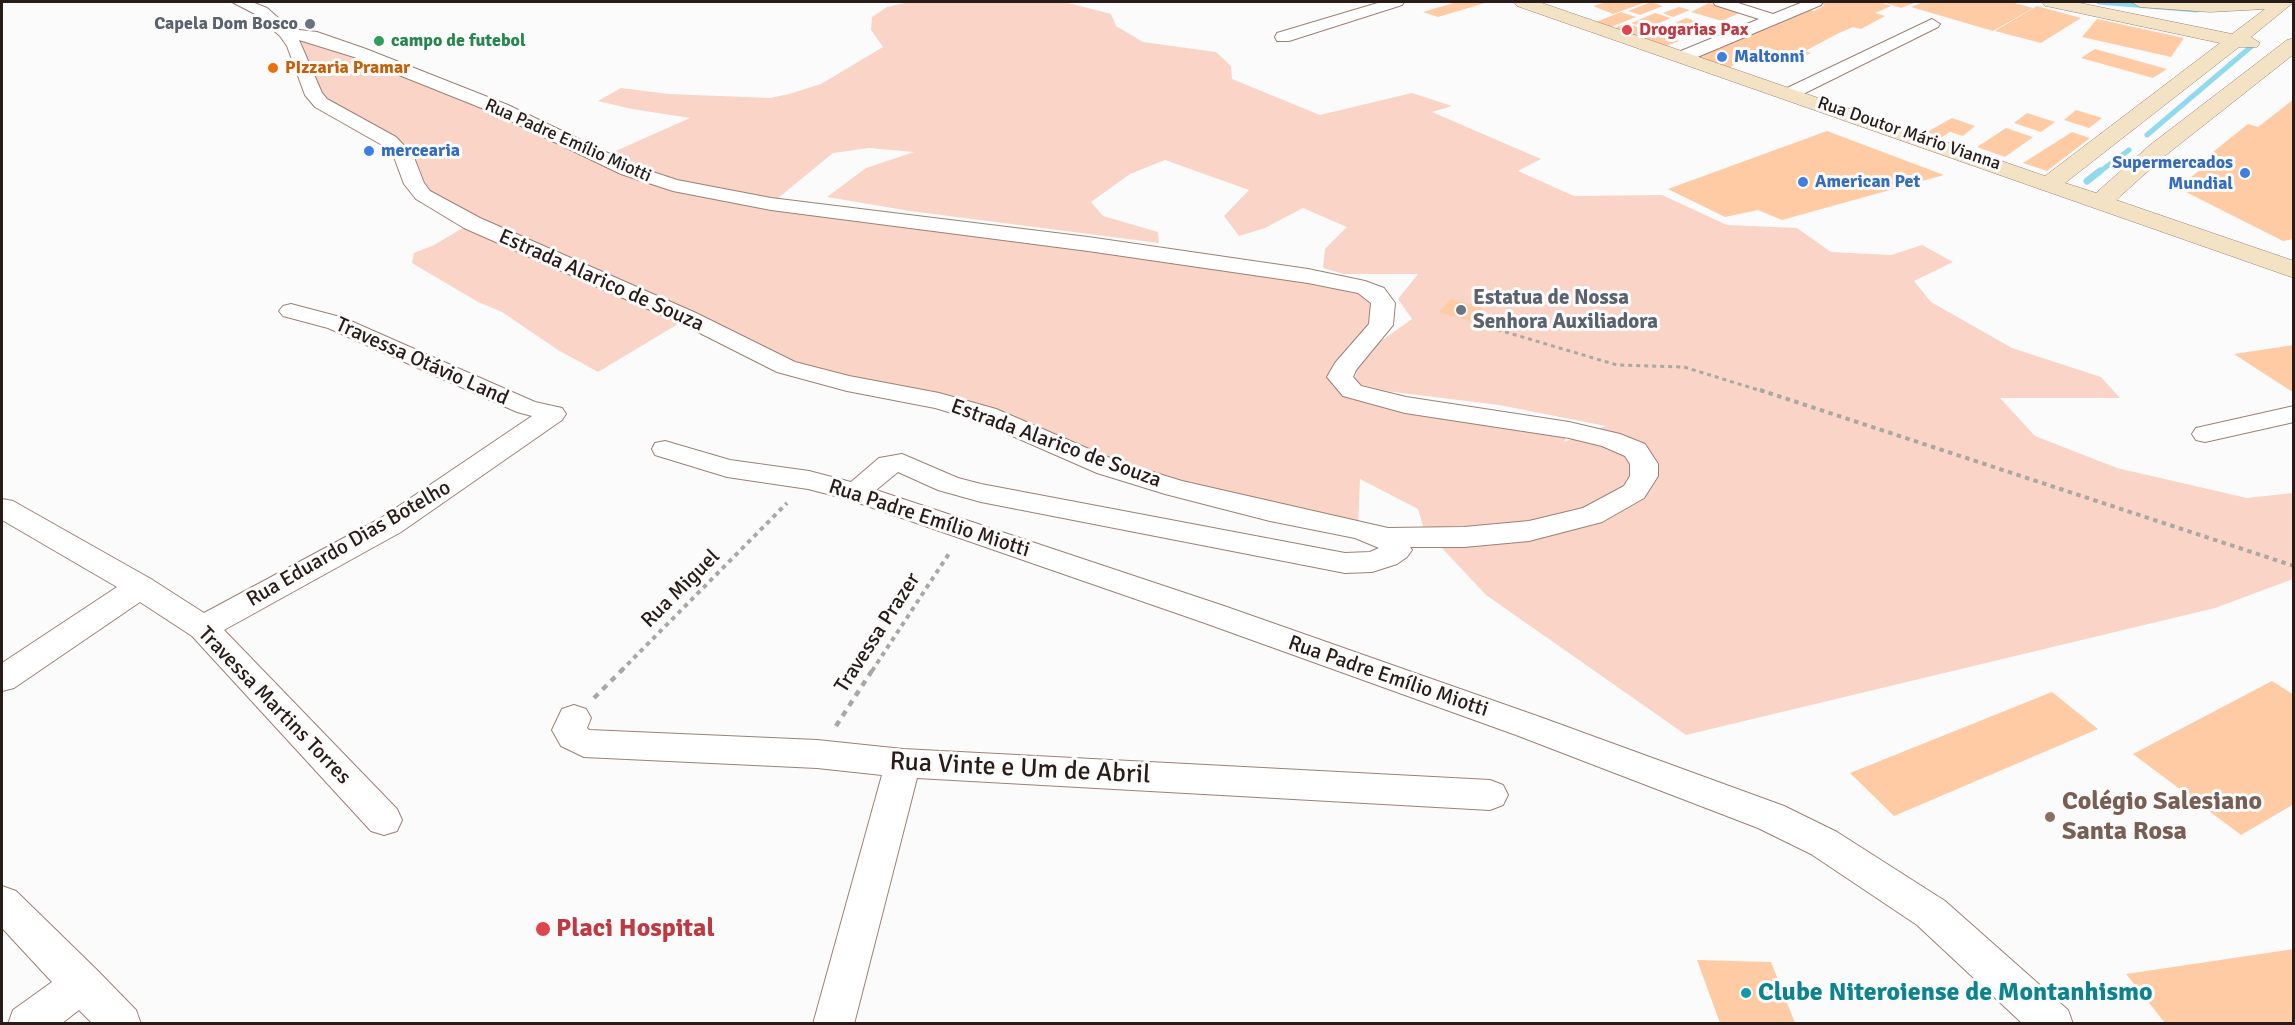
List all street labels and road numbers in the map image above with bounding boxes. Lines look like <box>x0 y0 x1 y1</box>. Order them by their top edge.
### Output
street label: Rua Doutor Mário Vianna <box>1815 93 2003 175</box>
street label: Rua Padre Emílio Miotti <box>481 95 655 187</box>
street label: Estrada Alarico de Souza <box>495 224 707 338</box>
street label: Travessa Otávio Land <box>332 313 512 411</box>
street label: Estrada Alarico de Souza <box>947 394 1165 494</box>
street label: Rua Eduardo Dias Botelho <box>242 475 456 613</box>
street label: Rua Padre Emílio Miotti <box>825 475 1033 563</box>
street label: Rua Miguel <box>636 544 726 634</box>
street label: Travessa Prazer <box>830 568 926 698</box>
street label: Travessa Martins Torres <box>192 622 356 790</box>
street label: Rua Padre Emílio Miotti <box>1285 631 1491 723</box>
street label: Rua Vinte e Um de Abril <box>889 747 1151 791</box>

